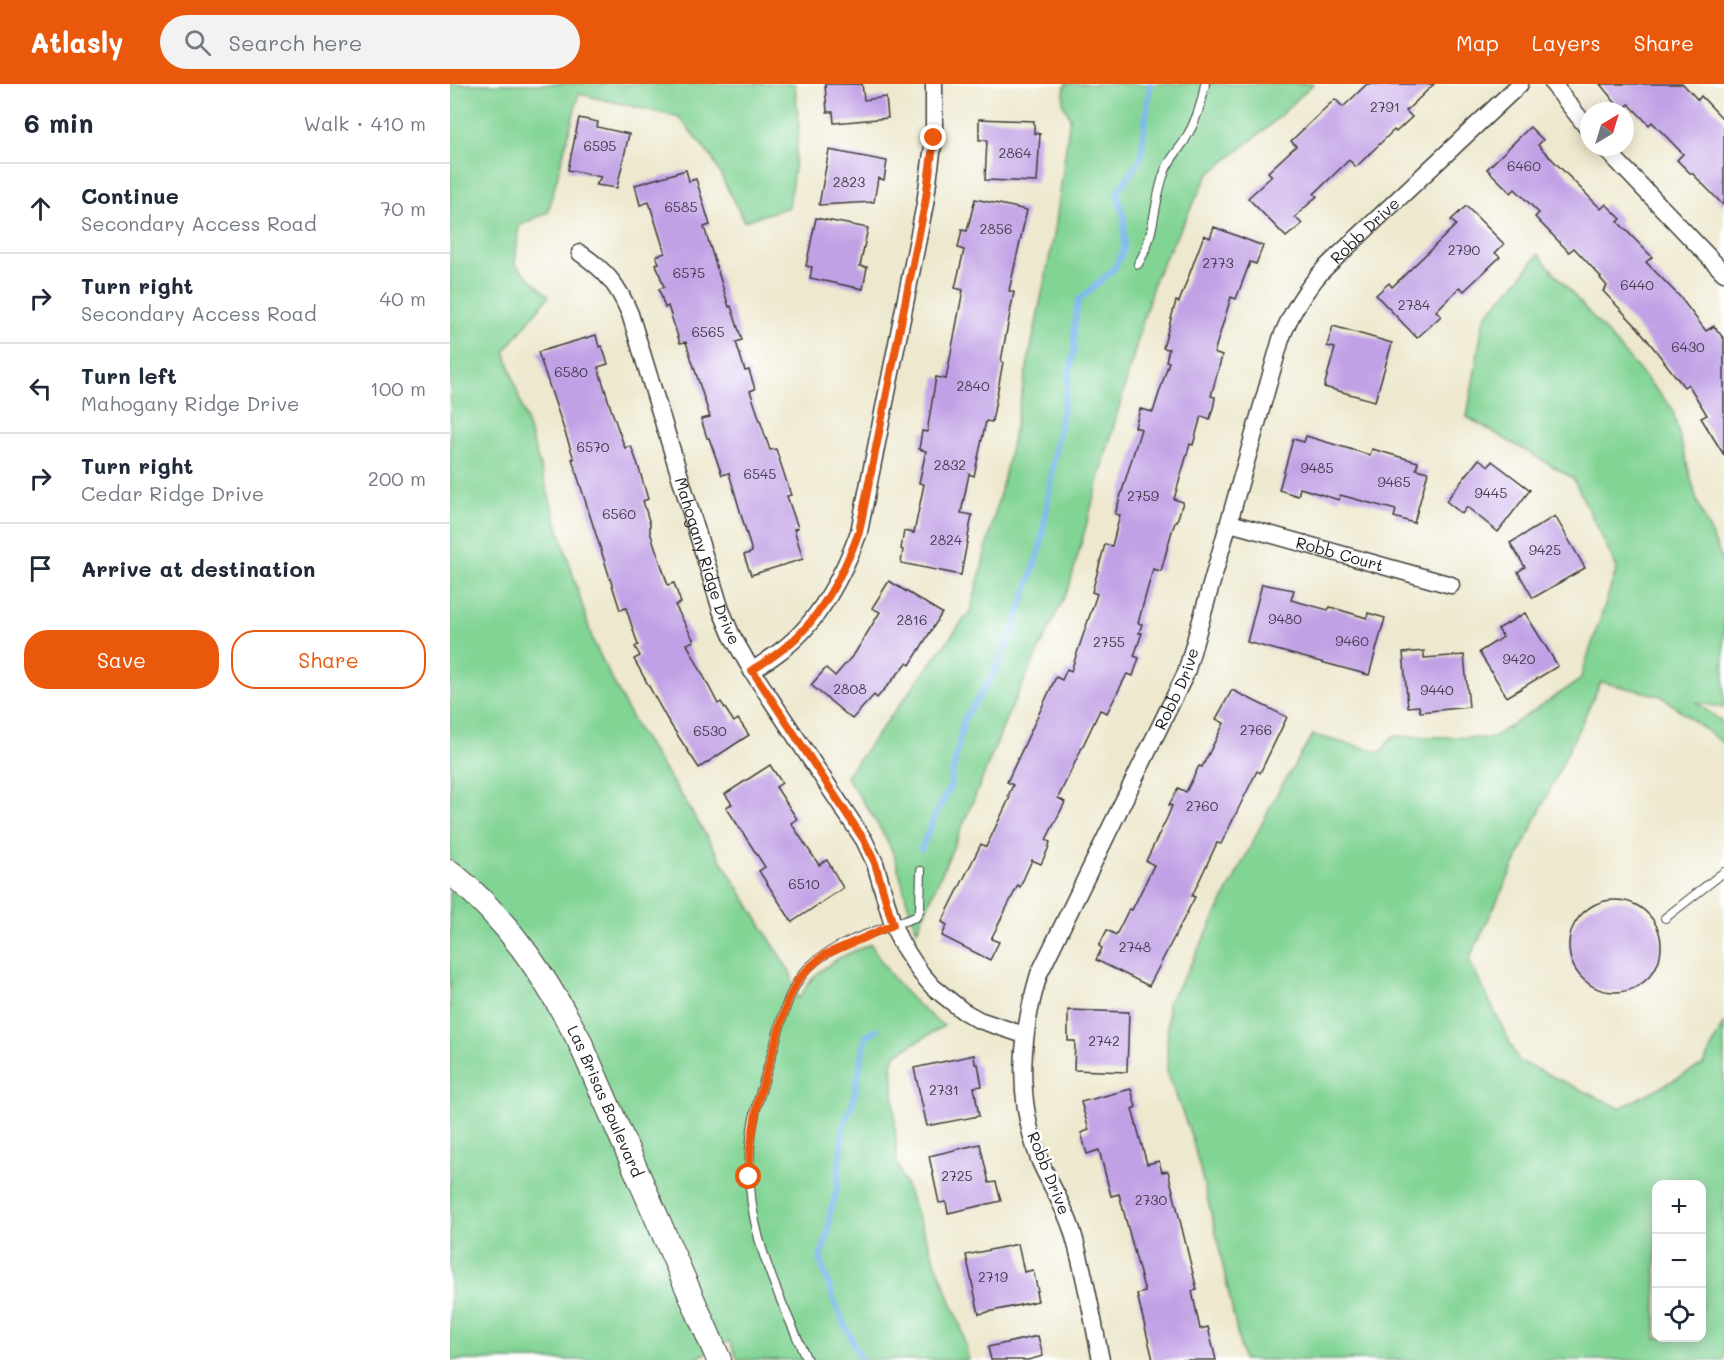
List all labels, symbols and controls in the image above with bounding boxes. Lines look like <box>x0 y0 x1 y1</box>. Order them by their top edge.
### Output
search box <box>160 15 580 69</box>
text: Atlasly <box>30 24 124 60</box>
icon: search <box>181 26 214 59</box>
text: Search here <box>229 28 362 57</box>
text: Map <box>1456 29 1499 56</box>
text: Layers <box>1532 29 1601 56</box>
text: Share <box>1634 29 1694 56</box>
house number: 2791 <box>1370 97 1400 116</box>
north arrow <box>1580 102 1634 156</box>
text: 6 min <box>24 106 93 140</box>
text: Walk · 410 m <box>303 110 426 136</box>
route end <box>920 124 946 150</box>
house number: 6595 <box>583 136 617 155</box>
house number: 2864 <box>999 143 1032 162</box>
house number: 6460 <box>1507 156 1541 175</box>
house number: 2823 <box>833 172 865 191</box>
text: Continue <box>81 181 179 210</box>
icon: ahead <box>24 192 57 225</box>
street label: Robb Drive <box>1325 192 1403 268</box>
text: 70 m <box>380 195 426 221</box>
house number: 6585 <box>664 197 698 216</box>
text: Secondary Access Road <box>81 210 317 236</box>
house number: 2856 <box>980 219 1012 238</box>
house number: 2790 <box>1448 240 1481 259</box>
house number: 2773 <box>1202 253 1234 272</box>
house number: 6575 <box>673 263 705 282</box>
text: Turn right <box>81 271 193 300</box>
house number: 6440 <box>1620 275 1654 294</box>
icon: right <box>24 282 57 315</box>
text: 40 m <box>380 285 426 311</box>
house number: 2784 <box>1398 295 1431 314</box>
text: Secondary Access Road <box>81 300 317 326</box>
house number: 6565 <box>691 322 725 341</box>
house number: 6430 <box>1671 337 1705 356</box>
text: Turn left <box>81 361 177 390</box>
house number: 6580 <box>554 362 588 381</box>
icon: left <box>24 372 57 405</box>
text: 100 m <box>370 375 426 401</box>
house number: 2840 <box>956 376 990 395</box>
text: Mahogany Ridge Drive <box>81 390 299 416</box>
house number: 6570 <box>576 437 610 456</box>
text: Turn right <box>81 451 193 480</box>
house number: 2832 <box>934 455 966 474</box>
house number: 9485 <box>1300 458 1334 477</box>
icon: right <box>24 462 57 495</box>
house number: 6545 <box>744 464 777 483</box>
text: 200 m <box>368 465 426 491</box>
house number: 9465 <box>1377 472 1411 491</box>
street label: Mahogany Ridge Drive <box>671 475 746 648</box>
text: Cedar Ridge Drive <box>81 480 264 506</box>
house number: 9445 <box>1475 483 1507 502</box>
house number: 2759 <box>1127 486 1159 505</box>
house number: 6560 <box>602 504 636 523</box>
house number: 2824 <box>930 530 963 549</box>
street label: Robb Court <box>1294 531 1386 576</box>
house number: 9425 <box>1529 540 1561 559</box>
icon: arrive <box>24 552 57 585</box>
text: Arrive at destination <box>81 554 316 583</box>
house number: 9480 <box>1268 609 1302 628</box>
house number: 2816 <box>897 610 927 629</box>
button: Save <box>24 630 219 689</box>
button: Share <box>231 630 426 689</box>
house number: 9460 <box>1335 631 1369 650</box>
house number: 2755 <box>1093 632 1125 651</box>
street label: Robb Drive <box>1149 645 1203 733</box>
house number: 9420 <box>1503 649 1536 668</box>
house number: 2808 <box>833 679 867 698</box>
house number: 9440 <box>1420 680 1454 699</box>
house number: 2766 <box>1240 720 1272 739</box>
house number: 6530 <box>693 721 727 740</box>
house number: 2760 <box>1186 796 1219 815</box>
house number: 6510 <box>788 874 820 893</box>
house number: 2748 <box>1119 937 1151 956</box>
street label: Las Brisas Boulevard <box>563 1021 649 1180</box>
house number: 2742 <box>1088 1031 1120 1050</box>
house number: 2731 <box>929 1080 959 1099</box>
street label: Robb Drive <box>1023 1128 1076 1217</box>
route start <box>735 1163 761 1189</box>
house number: 2725 <box>941 1166 973 1185</box>
map controls <box>1652 1180 1706 1342</box>
button: + <box>1652 1180 1706 1234</box>
house number: 2730 <box>1135 1190 1168 1209</box>
button: − <box>1652 1234 1706 1288</box>
house number: 2719 <box>978 1267 1008 1286</box>
button: locate <box>1652 1288 1706 1342</box>

